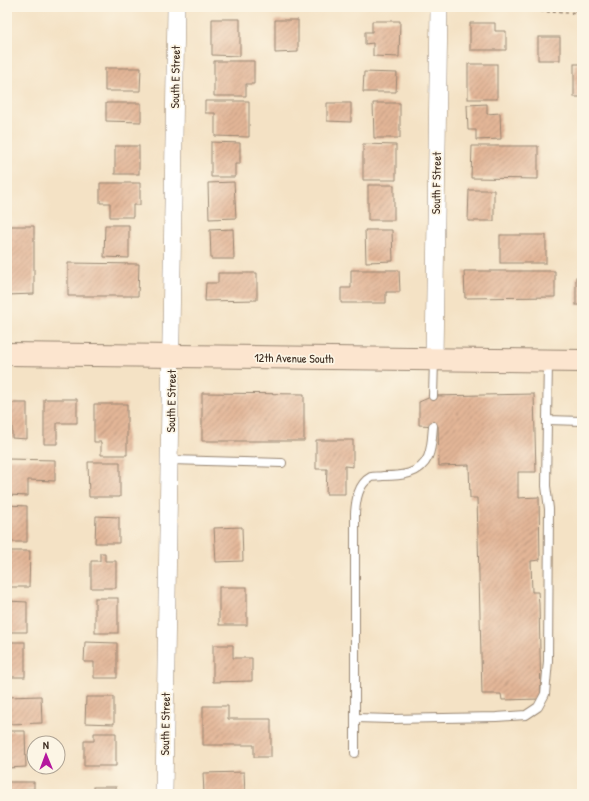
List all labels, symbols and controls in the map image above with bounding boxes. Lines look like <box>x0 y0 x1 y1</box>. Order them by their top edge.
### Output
street label: South E Street <box>166 44 184 109</box>
street label: South F Street <box>427 151 445 214</box>
street label: 12th Avenue South <box>254 349 334 367</box>
street label: South E Street <box>162 368 180 433</box>
street label: South E Street <box>156 691 174 756</box>
north arrow <box>26 735 66 775</box>
text: N <box>43 738 49 752</box>

